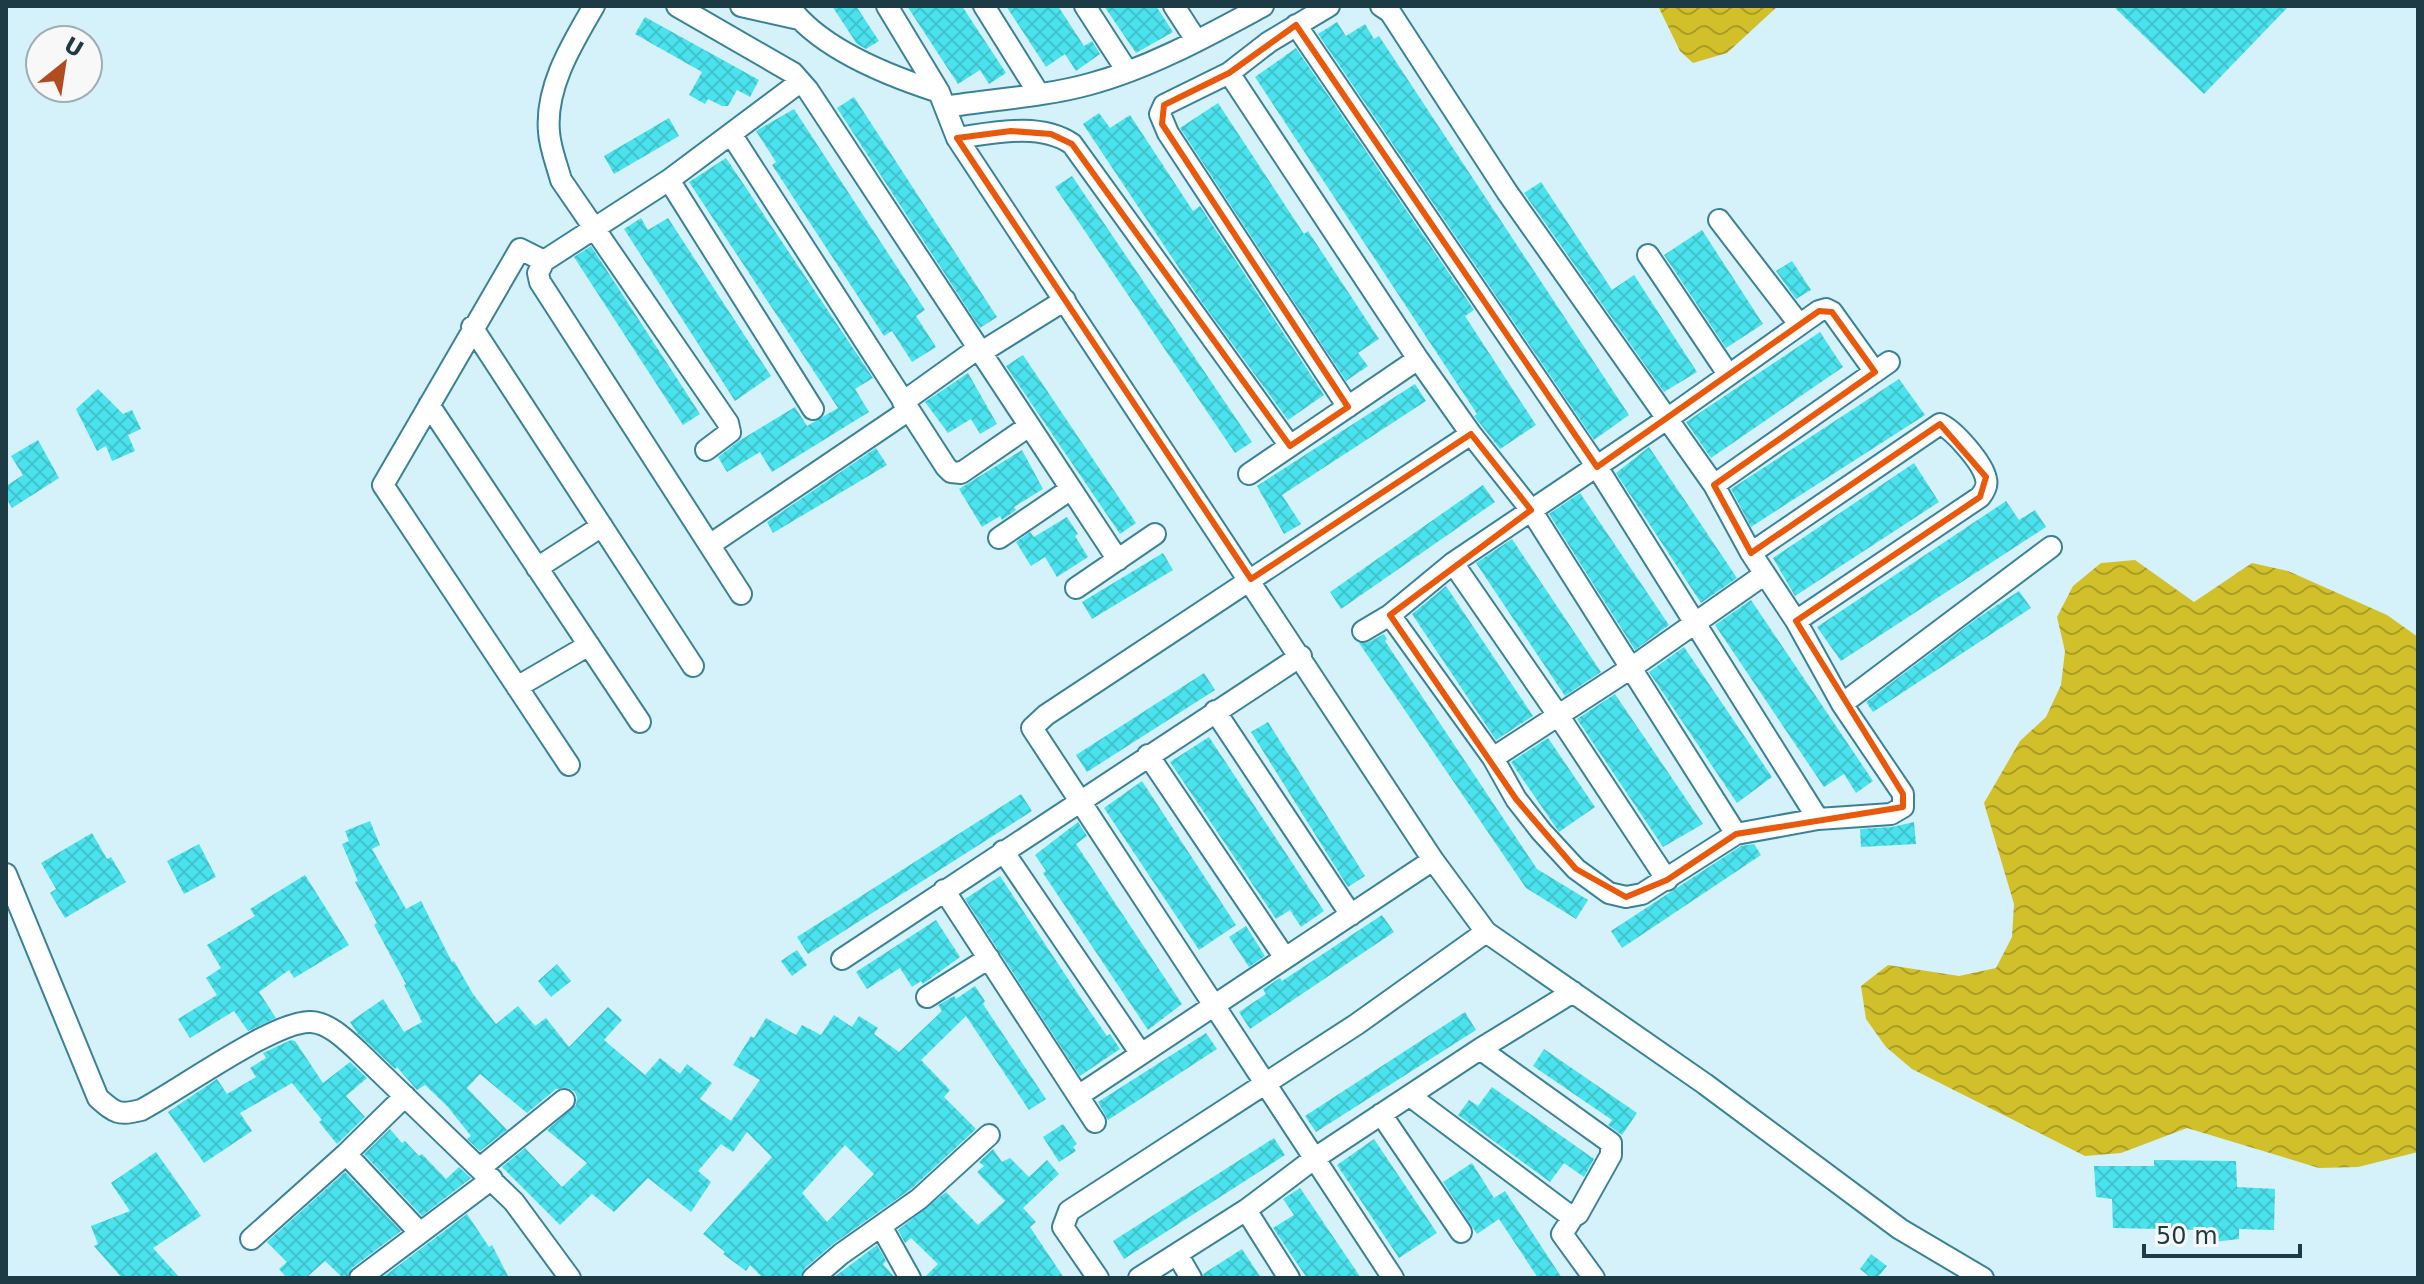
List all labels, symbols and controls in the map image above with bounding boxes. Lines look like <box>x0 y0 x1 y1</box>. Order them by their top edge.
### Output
north arrow <box>24 24 104 104</box>
text: U <box>60 32 88 62</box>
scale bar <box>2144 1208 2300 1258</box>
text: 50 m <box>2156 1222 2218 1250</box>

